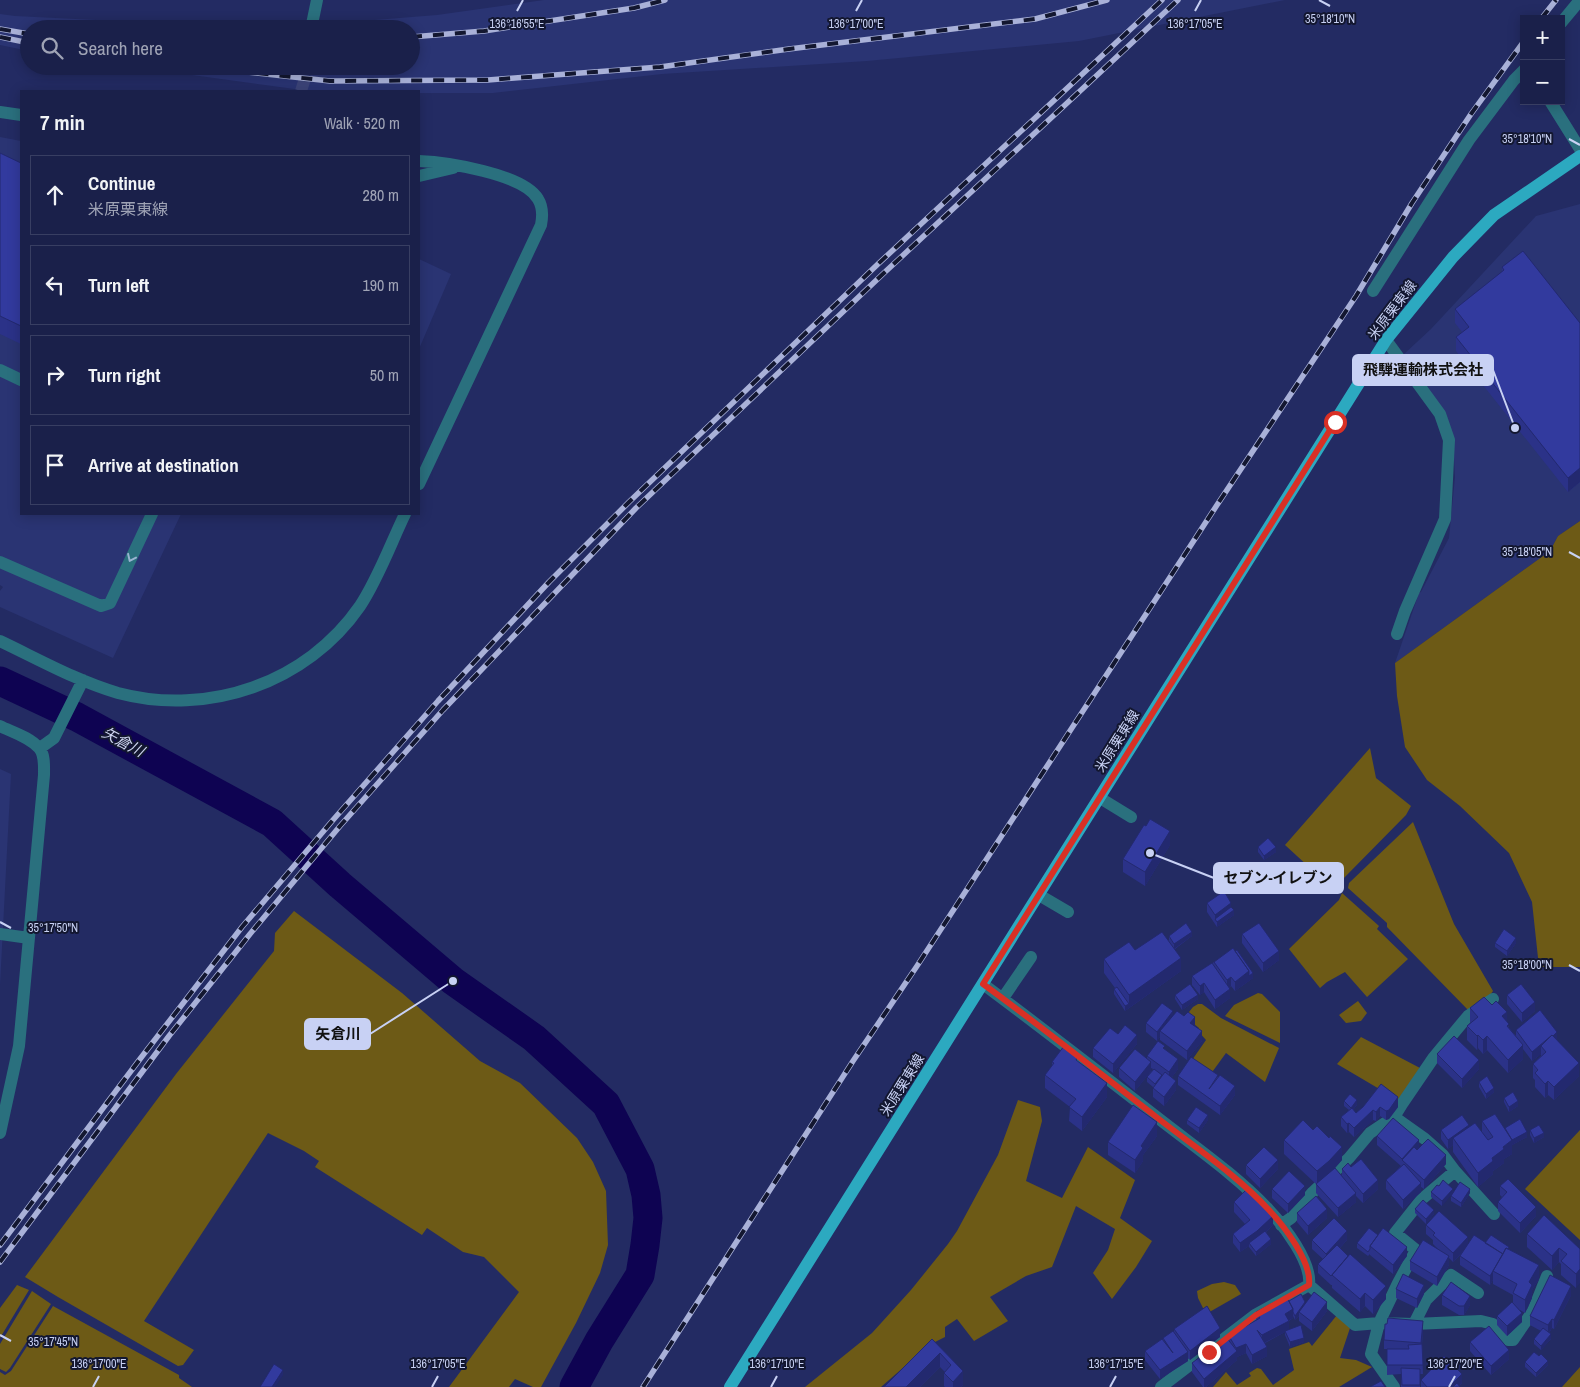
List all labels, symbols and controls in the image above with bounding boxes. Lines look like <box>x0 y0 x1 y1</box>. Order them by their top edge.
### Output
text: 35°18'10"N <box>1305 11 1355 27</box>
map controls <box>1520 15 1565 105</box>
button: + <box>1520 15 1565 60</box>
text: 136°16'55"E <box>489 16 545 32</box>
text: 136°17'00"E <box>828 16 884 32</box>
text: 136°17'05"E <box>1167 16 1223 32</box>
search box <box>20 20 420 75</box>
icon: search <box>38 34 66 62</box>
text: Search here <box>78 35 163 61</box>
button: − <box>1520 60 1565 105</box>
text: 7 min <box>40 108 85 137</box>
text: Walk · 520 m <box>324 112 400 134</box>
text: 35°18'10"N <box>1502 131 1552 147</box>
text: Continue <box>88 170 156 196</box>
icon: ahead <box>41 181 69 209</box>
text: 280 m <box>363 184 399 206</box>
text: 米原栗東線 <box>88 198 168 220</box>
icon: left <box>41 271 69 299</box>
text: Turn left <box>88 272 149 298</box>
text: 190 m <box>363 274 399 296</box>
street label: 米原栗東線 <box>1364 277 1420 343</box>
callout: 飛騨運輸株式会社 <box>1353 355 1493 385</box>
text: 飛騨運輸株式会社 <box>1363 359 1483 380</box>
icon: right <box>41 361 69 389</box>
text: Turn right <box>88 362 160 388</box>
text: 50 m <box>370 364 399 386</box>
route start <box>1324 411 1347 434</box>
icon: arrive <box>41 451 69 479</box>
text: Arrive at destination <box>88 452 239 478</box>
text: 35°18'05"N <box>1502 544 1552 560</box>
one-way arrow <box>127 553 137 562</box>
street label: 米原栗東線 <box>1091 707 1143 775</box>
water label: 矢倉川 <box>98 722 150 762</box>
callout: セブン-イレブン <box>1214 863 1343 893</box>
text: セブン-イレブン <box>1223 867 1333 888</box>
text: 35°17'50"N <box>28 920 78 936</box>
text: 35°18'00"N <box>1502 957 1552 973</box>
callout: 矢倉川 <box>305 1019 370 1049</box>
text: 矢倉川 <box>315 1023 361 1044</box>
street label: 米原栗東線 <box>876 1051 928 1119</box>
text: 35°17'45"N <box>28 1334 78 1350</box>
route end <box>1198 1341 1221 1364</box>
text: 136°17'00"E <box>71 1356 127 1372</box>
text: 136°17'05"E <box>410 1356 466 1372</box>
text: 136°17'10"E <box>749 1356 805 1372</box>
text: 136°17'15"E <box>1088 1356 1144 1372</box>
text: 136°17'20"E <box>1427 1356 1483 1372</box>

